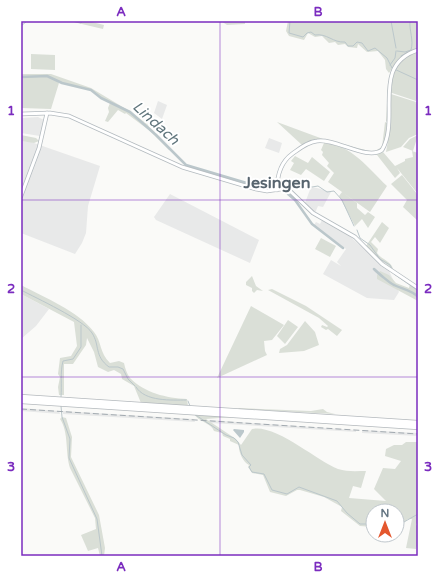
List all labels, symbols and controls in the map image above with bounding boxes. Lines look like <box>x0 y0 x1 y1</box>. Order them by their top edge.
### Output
text: A <box>116 4 126 20</box>
text: B <box>313 4 323 20</box>
water label: Lindach <box>129 97 184 149</box>
text: 1 <box>7 103 15 119</box>
text: 1 <box>424 103 432 119</box>
district label: Jesingen <box>243 173 310 193</box>
text: 2 <box>7 281 15 297</box>
text: 2 <box>424 281 432 297</box>
text: 3 <box>7 459 15 475</box>
text: 3 <box>424 459 432 475</box>
north arrow <box>365 503 405 543</box>
text: N <box>381 507 389 520</box>
text: A <box>116 559 126 575</box>
text: B <box>313 559 323 575</box>

